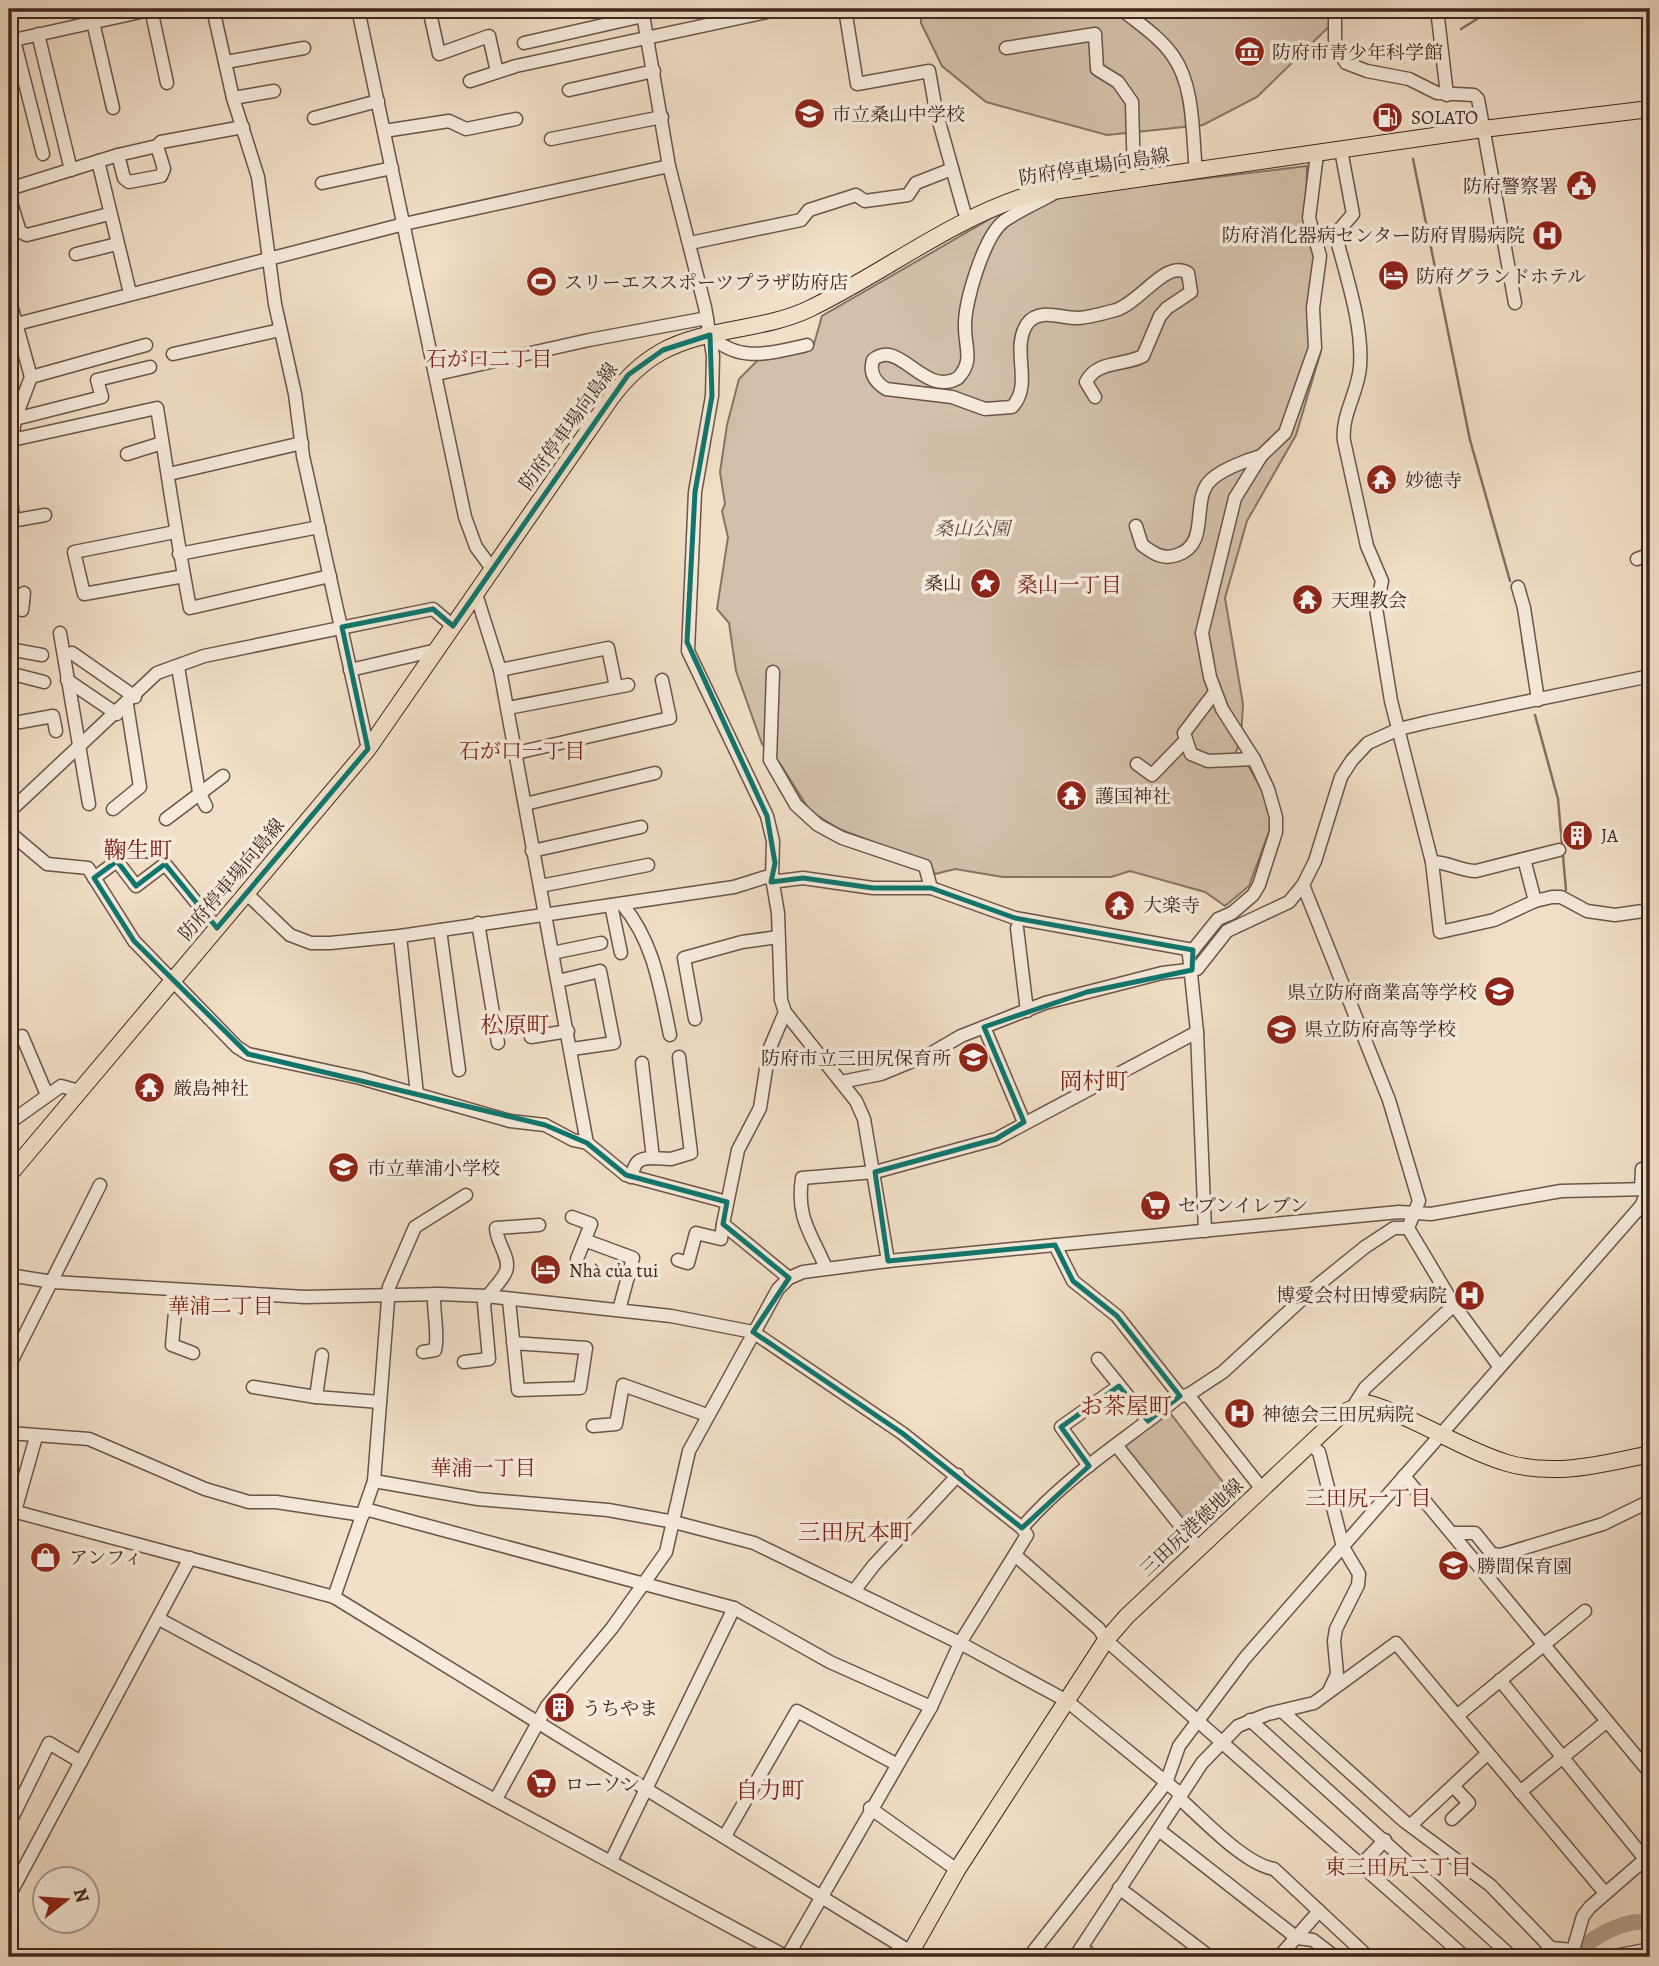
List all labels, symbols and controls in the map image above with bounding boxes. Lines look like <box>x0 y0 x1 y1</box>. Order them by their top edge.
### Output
museum icon: 防府市青少年科学館 <box>1232 35 1266 69</box>
place label: 防府市青少年科学館 <box>1272 40 1443 66</box>
school or university icon: 市立桑山中学校 <box>792 97 826 131</box>
fuel station icon: SOLATO <box>1371 100 1405 134</box>
place label: 市立桑山中学校 <box>832 102 965 128</box>
place label: SOLATO <box>1411 105 1478 131</box>
street label: 防府停車場向島線 <box>1017 142 1171 192</box>
public building icon: 防府警察署 <box>1564 169 1598 203</box>
place label: 防府警察署 <box>1463 174 1558 200</box>
hospital icon: 防府消化器病センター防府胃腸病院 <box>1531 218 1565 252</box>
place label: 防府消化器病センター防府胃腸病院 <box>1222 223 1525 249</box>
hotel icon: 防府グランドホテル <box>1376 259 1410 293</box>
place label: 防府グランドホテル <box>1416 264 1586 290</box>
sports icon: スリーエススポーツプラザ防府店 <box>524 265 558 299</box>
place label: スリーエススポーツプラザ防府店 <box>564 270 848 296</box>
district label: 石が口二丁目 <box>426 345 552 373</box>
street label: 防府停車場向島線 <box>514 357 624 496</box>
temple icon: 妙徳寺 <box>1365 463 1399 497</box>
place label: 妙徳寺 <box>1405 468 1462 494</box>
park label: 桑山公園 <box>934 516 1013 542</box>
place icon: 桑山 <box>968 566 1002 600</box>
place label: 桑山 <box>924 571 962 597</box>
district label: 桑山一丁目 <box>1017 571 1122 599</box>
temple icon: 天理教会 <box>1291 583 1325 617</box>
place label: 天理教会 <box>1331 588 1407 614</box>
district label: 石が口一丁目 <box>459 737 585 765</box>
temple icon: 護国神社 <box>1055 779 1089 813</box>
place label: 護国神社 <box>1095 784 1171 810</box>
street label: 防府停車場向島線 <box>173 813 291 946</box>
building icon: JA <box>1561 818 1595 852</box>
place label: JA <box>1601 823 1619 849</box>
district label: 鞠生町 <box>104 835 173 866</box>
temple icon: 大楽寺 <box>1103 888 1137 922</box>
place label: 大楽寺 <box>1143 893 1200 919</box>
school or university icon: 県立防府商業高等学校 <box>1483 975 1517 1009</box>
place label: 県立防府商業高等学校 <box>1287 980 1477 1006</box>
district label: 松原町 <box>481 1010 550 1041</box>
school or university icon: 県立防府高等学校 <box>1264 1012 1298 1046</box>
place label: 県立防府高等学校 <box>1304 1017 1456 1043</box>
school or university icon: 防府市立三田尻保育所 <box>957 1041 991 1075</box>
place label: 防府市立三田尻保育所 <box>761 1046 951 1072</box>
district label: 岡村町 <box>1060 1066 1129 1097</box>
temple icon: 厳島神社 <box>133 1071 167 1105</box>
place label: 厳島神社 <box>173 1076 249 1102</box>
school or university icon: 市立華浦小学校 <box>327 1151 361 1185</box>
place label: 市立華浦小学校 <box>367 1156 500 1182</box>
supermarket icon: セブンイレブン <box>1138 1188 1172 1222</box>
place label: セブンイレブン <box>1178 1193 1309 1219</box>
hotel icon: Nhà của tui <box>529 1253 563 1287</box>
place label: Nhà của tui <box>569 1258 658 1284</box>
hospital icon: 博愛会村田博愛病院 <box>1453 1278 1487 1312</box>
place label: 博愛会村田博愛病院 <box>1276 1283 1447 1309</box>
district label: 華浦二丁目 <box>169 1292 274 1320</box>
district label: お茶屋町 <box>1080 1391 1172 1422</box>
hospital icon: 神徳会三田尻病院 <box>1222 1397 1256 1431</box>
place label: 神徳会三田尻病院 <box>1262 1402 1414 1428</box>
district label: 華浦一丁目 <box>431 1454 536 1482</box>
street label: 三田尻港徳地線 <box>1134 1473 1249 1583</box>
district label: 三田尻一丁目 <box>1305 1484 1431 1512</box>
district label: 三田尻本町 <box>798 1517 913 1548</box>
shop icon: アンフィ <box>29 1540 63 1574</box>
place label: アンフィ <box>69 1545 143 1571</box>
school or university icon: 勝間保育園 <box>1437 1549 1471 1583</box>
place label: 勝間保育園 <box>1477 1554 1572 1580</box>
building icon: うちやま <box>542 1691 576 1725</box>
place label: うちやま <box>582 1696 658 1722</box>
supermarket icon: ローソン <box>525 1767 559 1801</box>
place label: ローソン <box>565 1772 640 1798</box>
district label: 自力町 <box>736 1775 805 1806</box>
district label: 東三田尻二丁目 <box>1325 1853 1472 1881</box>
north arrow <box>32 1864 102 1934</box>
text: N <box>67 1885 96 1906</box>

